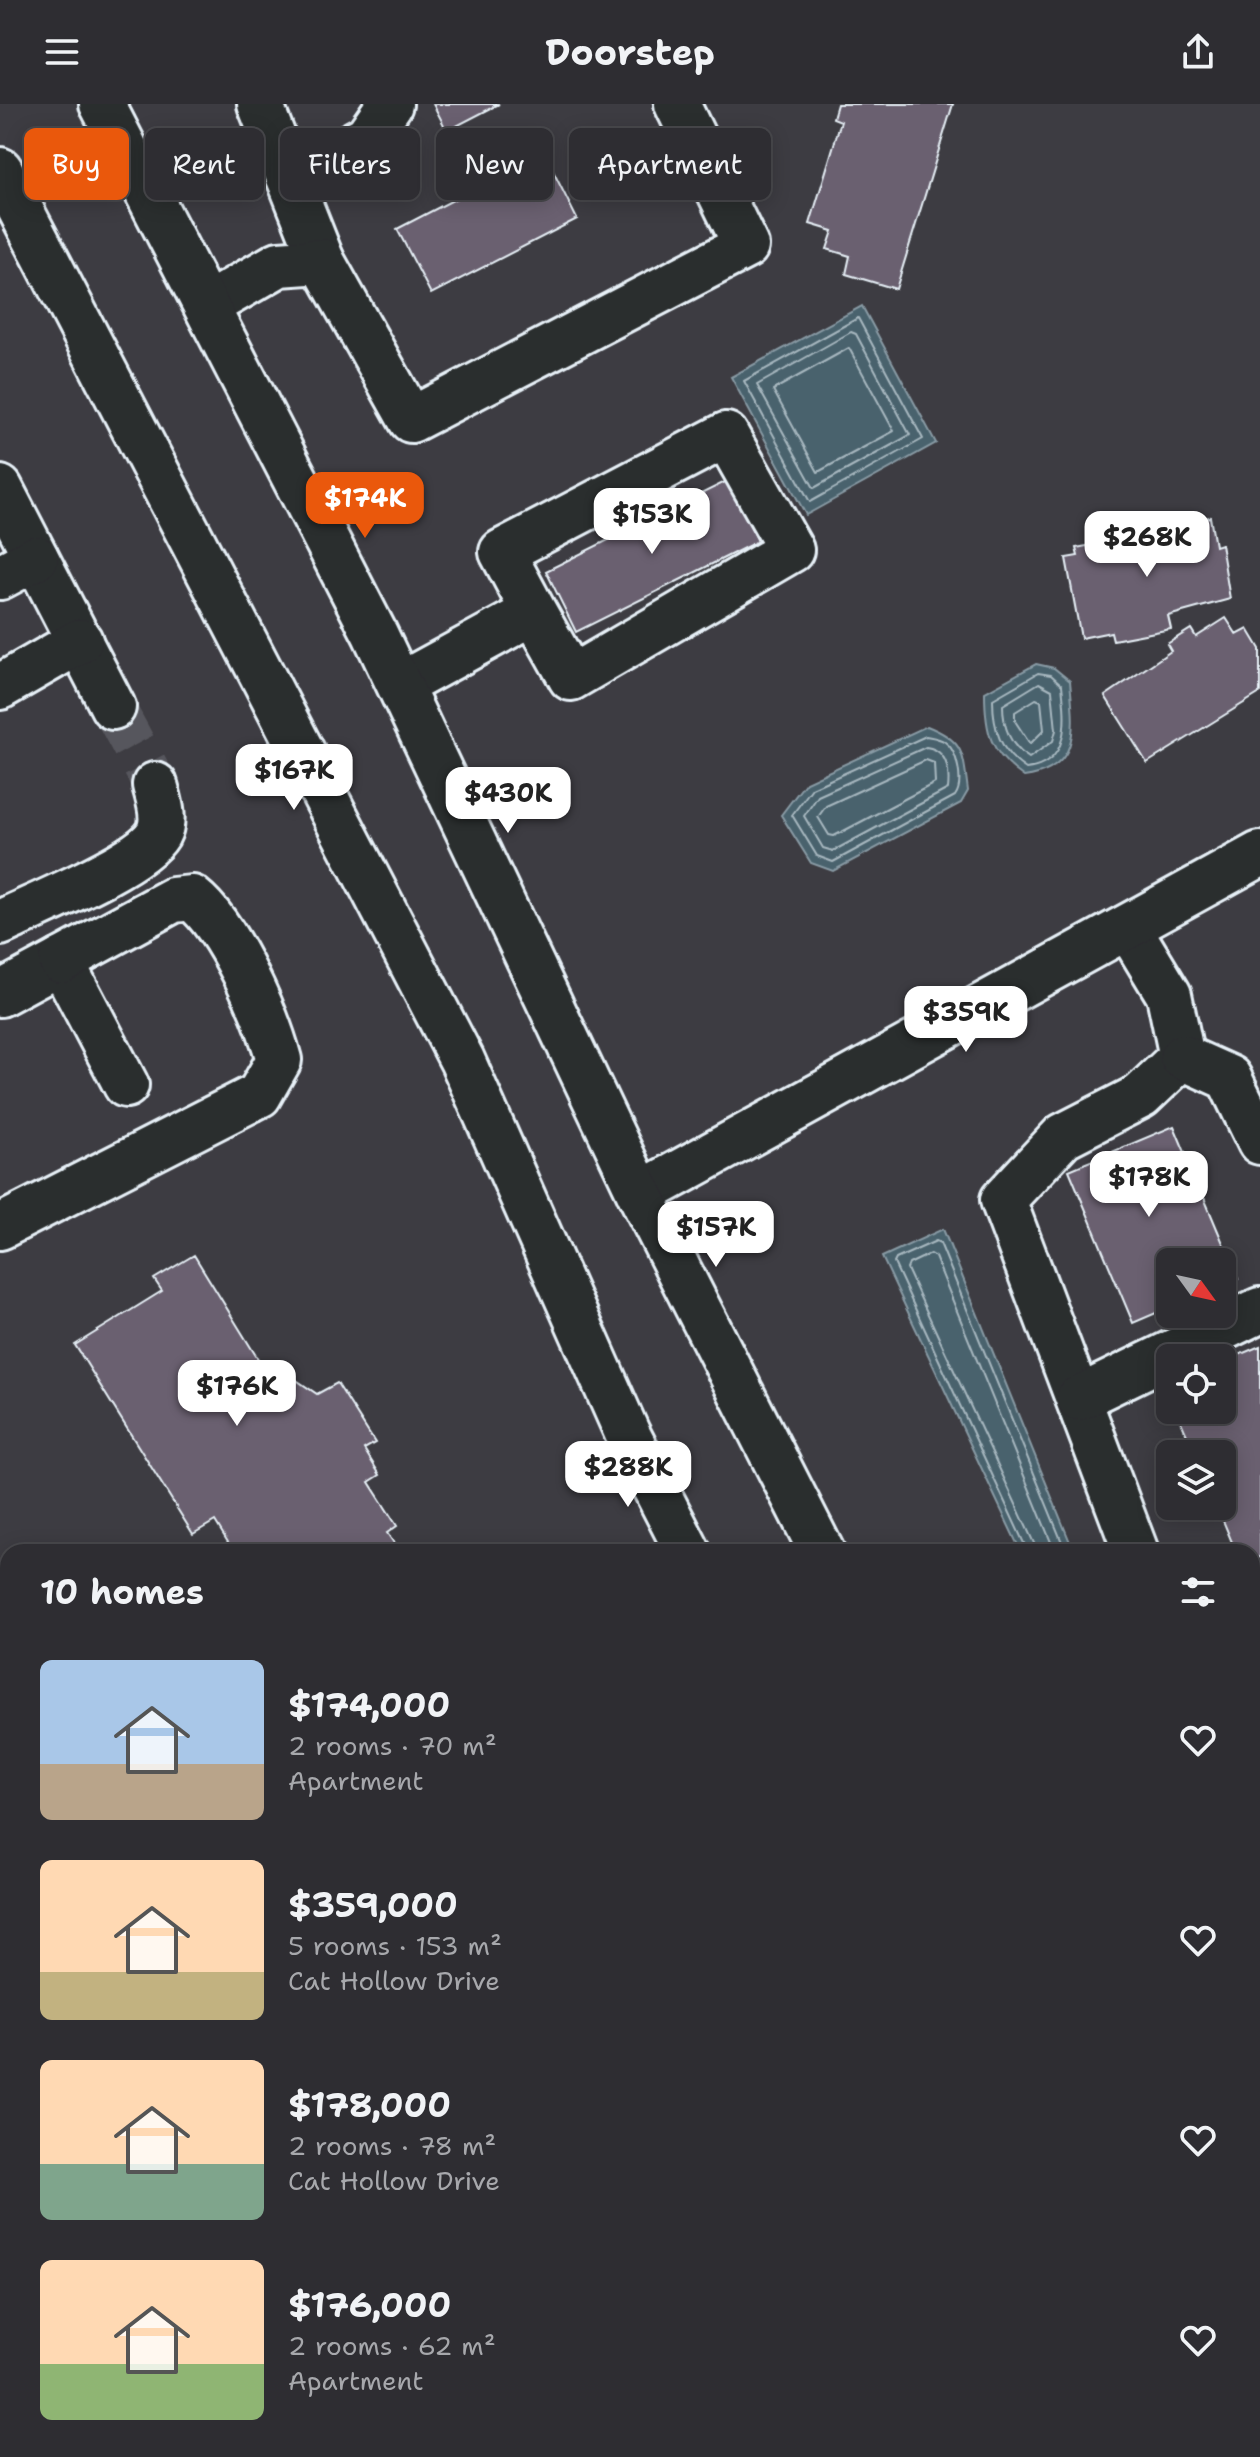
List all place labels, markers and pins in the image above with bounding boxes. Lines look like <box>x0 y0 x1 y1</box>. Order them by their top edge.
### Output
pin: $174K <box>309 472 421 540</box>
pin: $153K <box>596 488 708 556</box>
pin: $268K <box>1091 511 1203 579</box>
pin: $167K <box>238 744 350 812</box>
pin: $430K <box>452 767 564 835</box>
pin: $359K <box>910 986 1022 1054</box>
pin: $178K <box>1093 1151 1205 1219</box>
pin: $157K <box>660 1201 772 1269</box>
pin: $176K <box>181 1360 293 1428</box>
pin: $288K <box>572 1441 684 1509</box>

